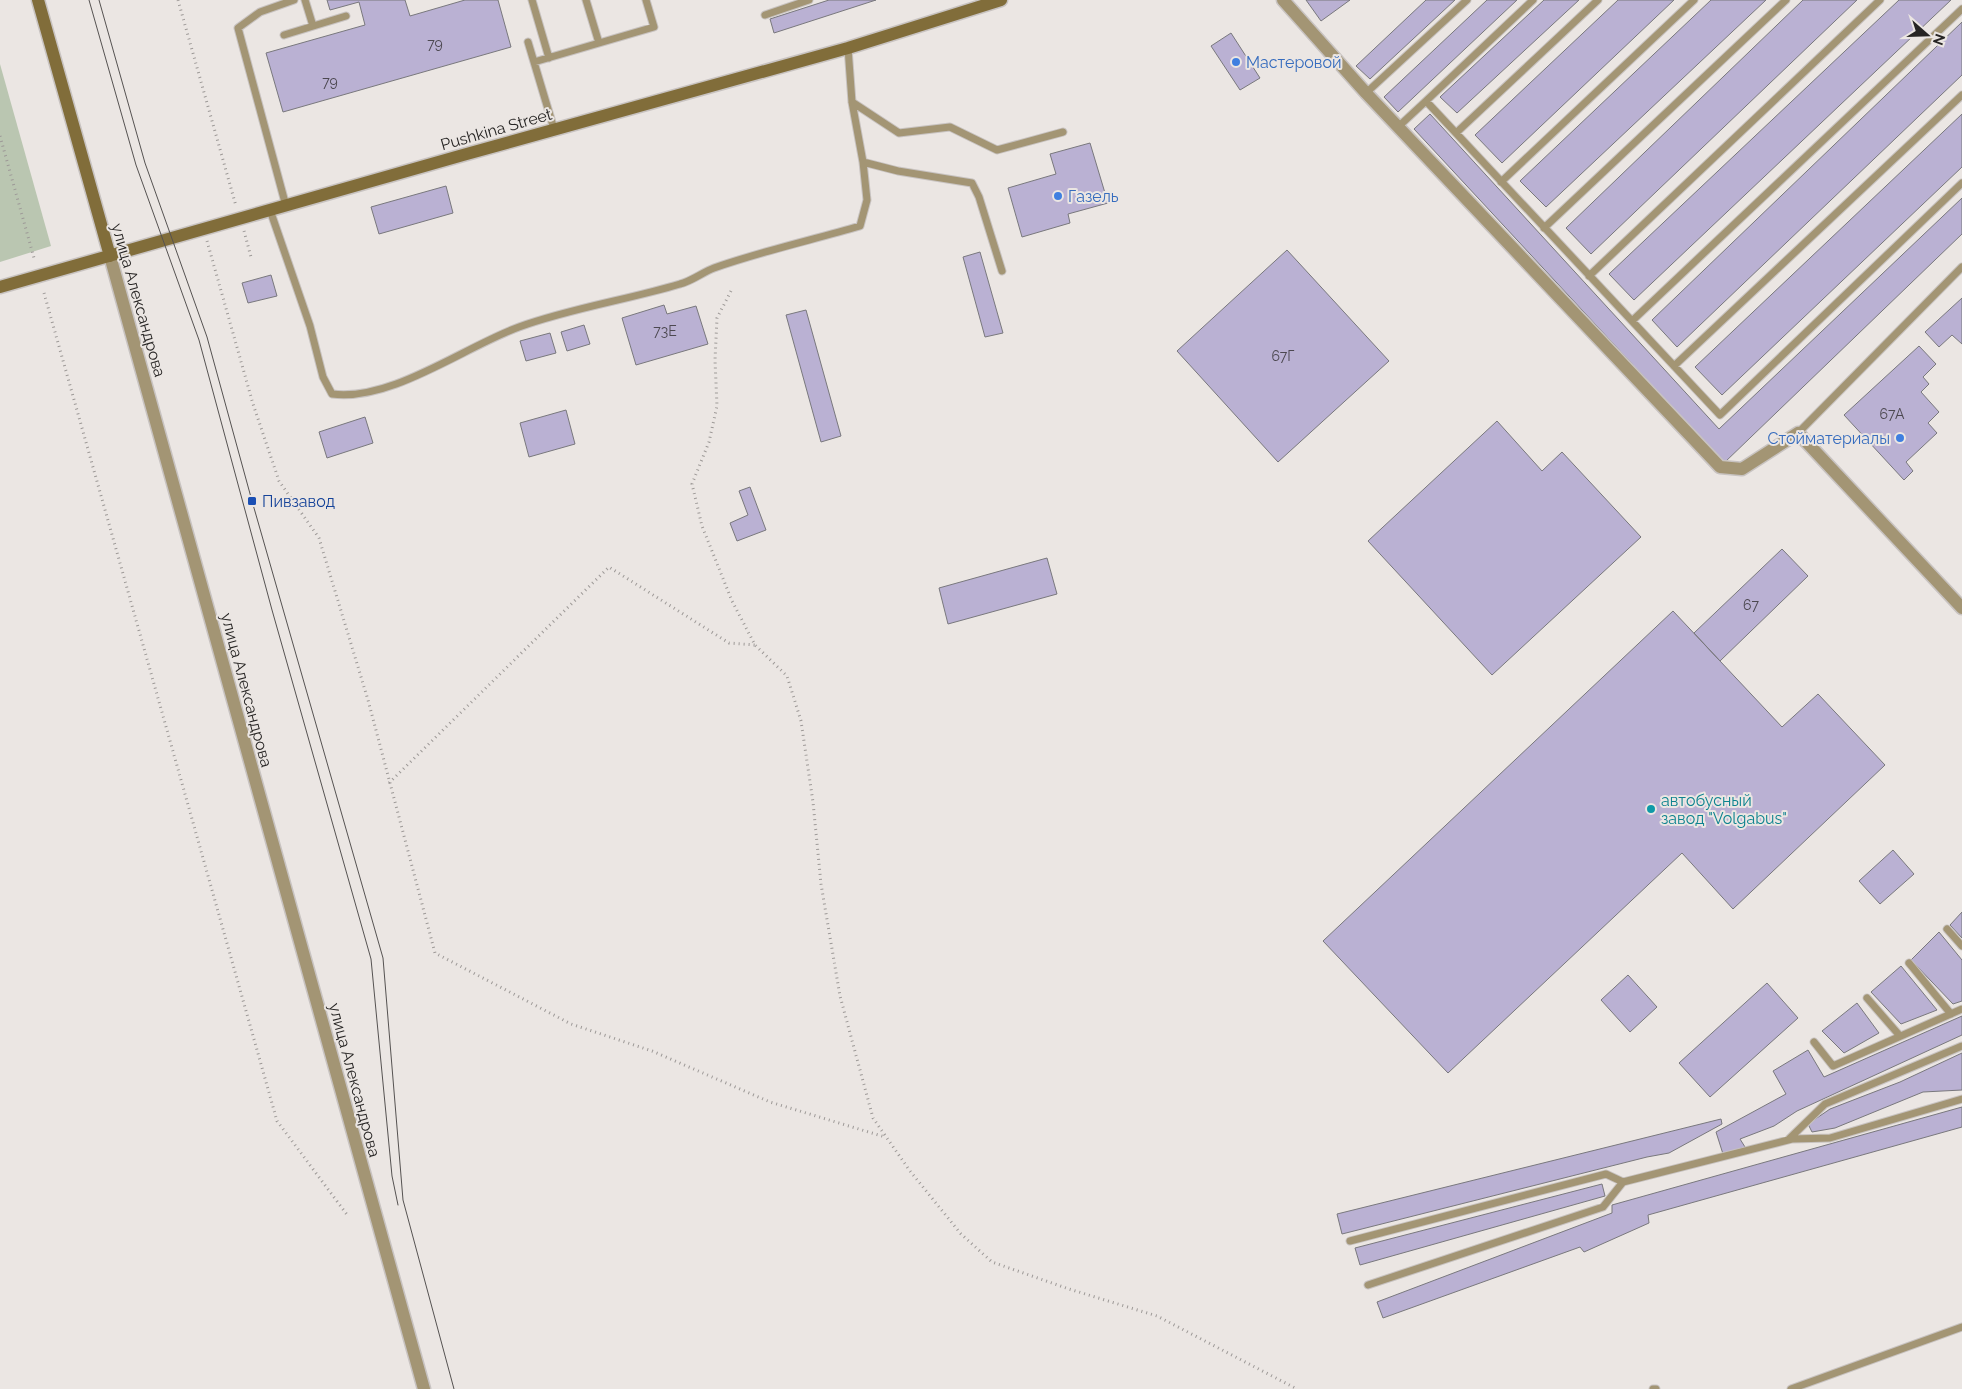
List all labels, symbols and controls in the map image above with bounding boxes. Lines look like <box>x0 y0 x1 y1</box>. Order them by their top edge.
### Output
north arrow <box>1902 10 1952 60</box>
text: N <box>1930 32 1949 47</box>
house number: 79 <box>427 36 443 52</box>
place label: Мастеровой <box>1246 53 1341 72</box>
marker: Мастеровой <box>1230 56 1242 68</box>
house number: 79 <box>322 74 338 90</box>
street label: Pushkina Street <box>438 104 555 154</box>
place label: Газель <box>1068 187 1119 206</box>
marker: Газель <box>1052 190 1064 202</box>
street label: улица Александрова <box>107 221 170 379</box>
house number: 73Е <box>653 323 677 339</box>
house number: 67Г <box>1271 348 1295 364</box>
house number: 67А <box>1880 406 1905 422</box>
place label: Стойматериалы <box>1767 429 1890 448</box>
marker: Стойматериалы <box>1894 432 1906 444</box>
place label: Пивзавод <box>262 492 335 511</box>
marker: Пивзавод <box>246 495 258 507</box>
house number: 67 <box>1743 597 1759 613</box>
street label: улица Александрова <box>217 611 276 769</box>
place label: автобусный завод "Volgabus" <box>1661 791 1787 828</box>
marker: автобусный завод "Volgabus" <box>1645 803 1657 815</box>
street label: улица Александрова <box>325 1001 384 1159</box>

